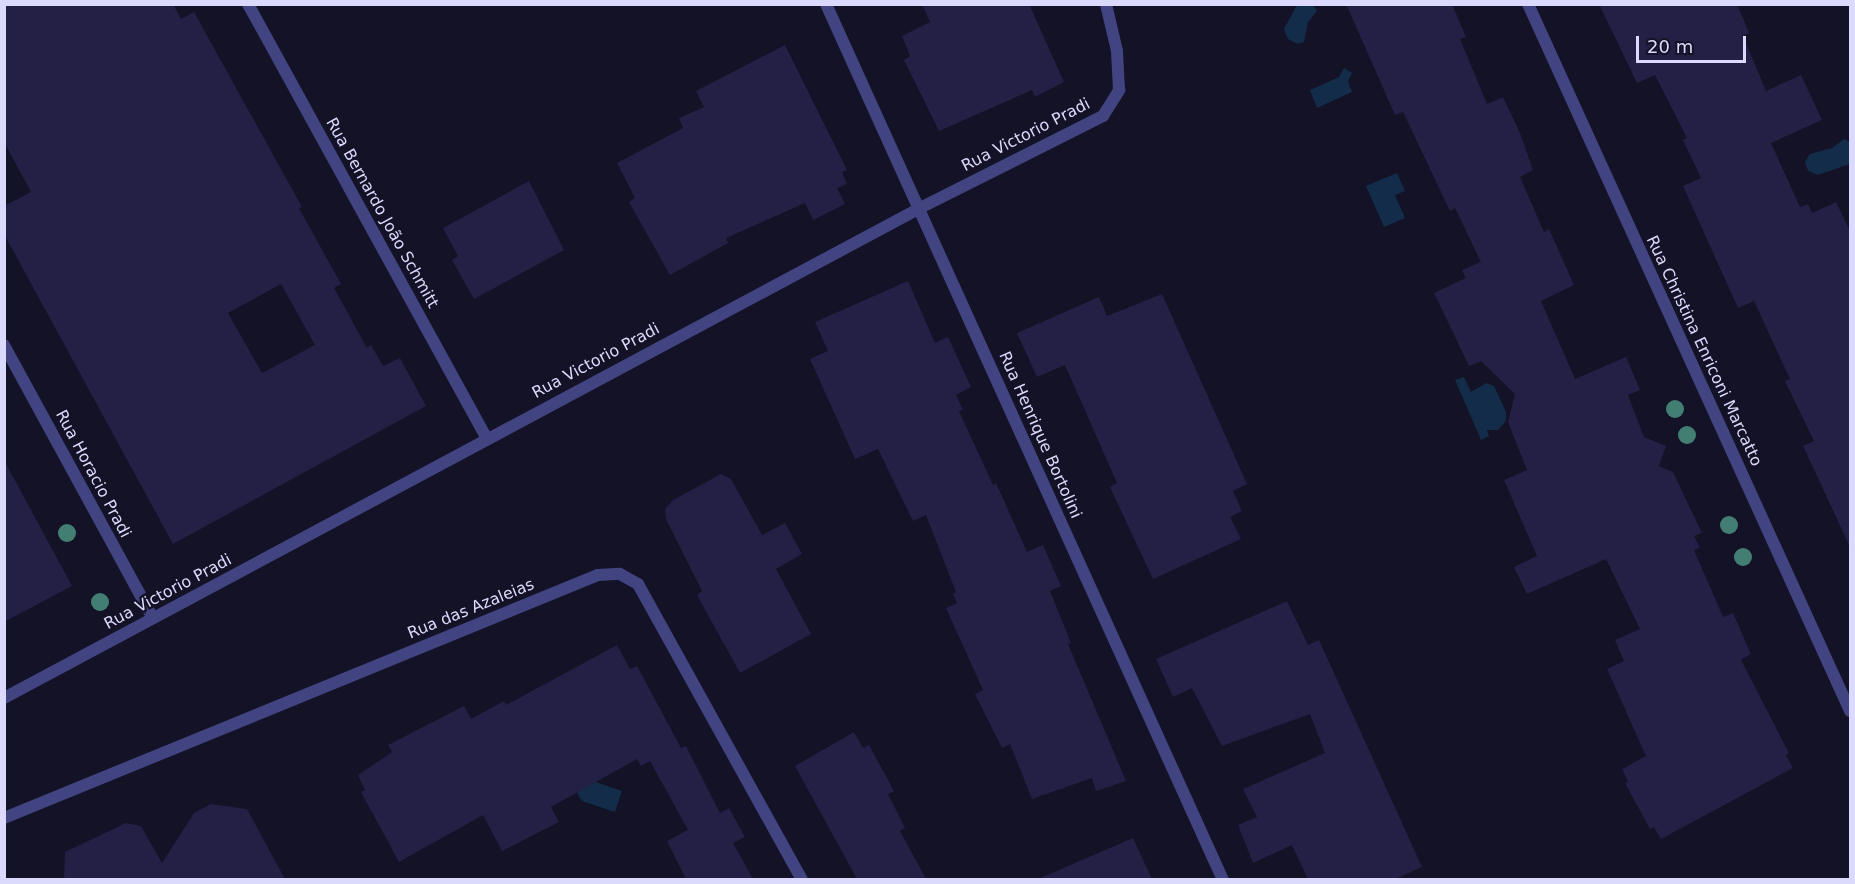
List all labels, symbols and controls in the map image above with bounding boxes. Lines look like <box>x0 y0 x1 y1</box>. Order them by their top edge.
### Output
scale bar <box>1639 24 1748 62</box>
text: 20 m <box>1647 36 1693 57</box>
street label: Rua Victorio Pradi <box>959 94 1093 176</box>
street label: Rua Bernardo João Schmitt <box>322 114 442 312</box>
street label: Rua Christina Enriconi Marcatto <box>1642 233 1766 469</box>
street label: Rua Victorio Pradi <box>529 319 663 403</box>
street label: Rua Henrique Bortolini <box>995 349 1085 521</box>
street label: Rua Horacio Pradi <box>51 407 135 541</box>
street label: Rua Victorio Pradi <box>101 550 235 634</box>
street label: Rua das Azaleias <box>405 575 537 643</box>

